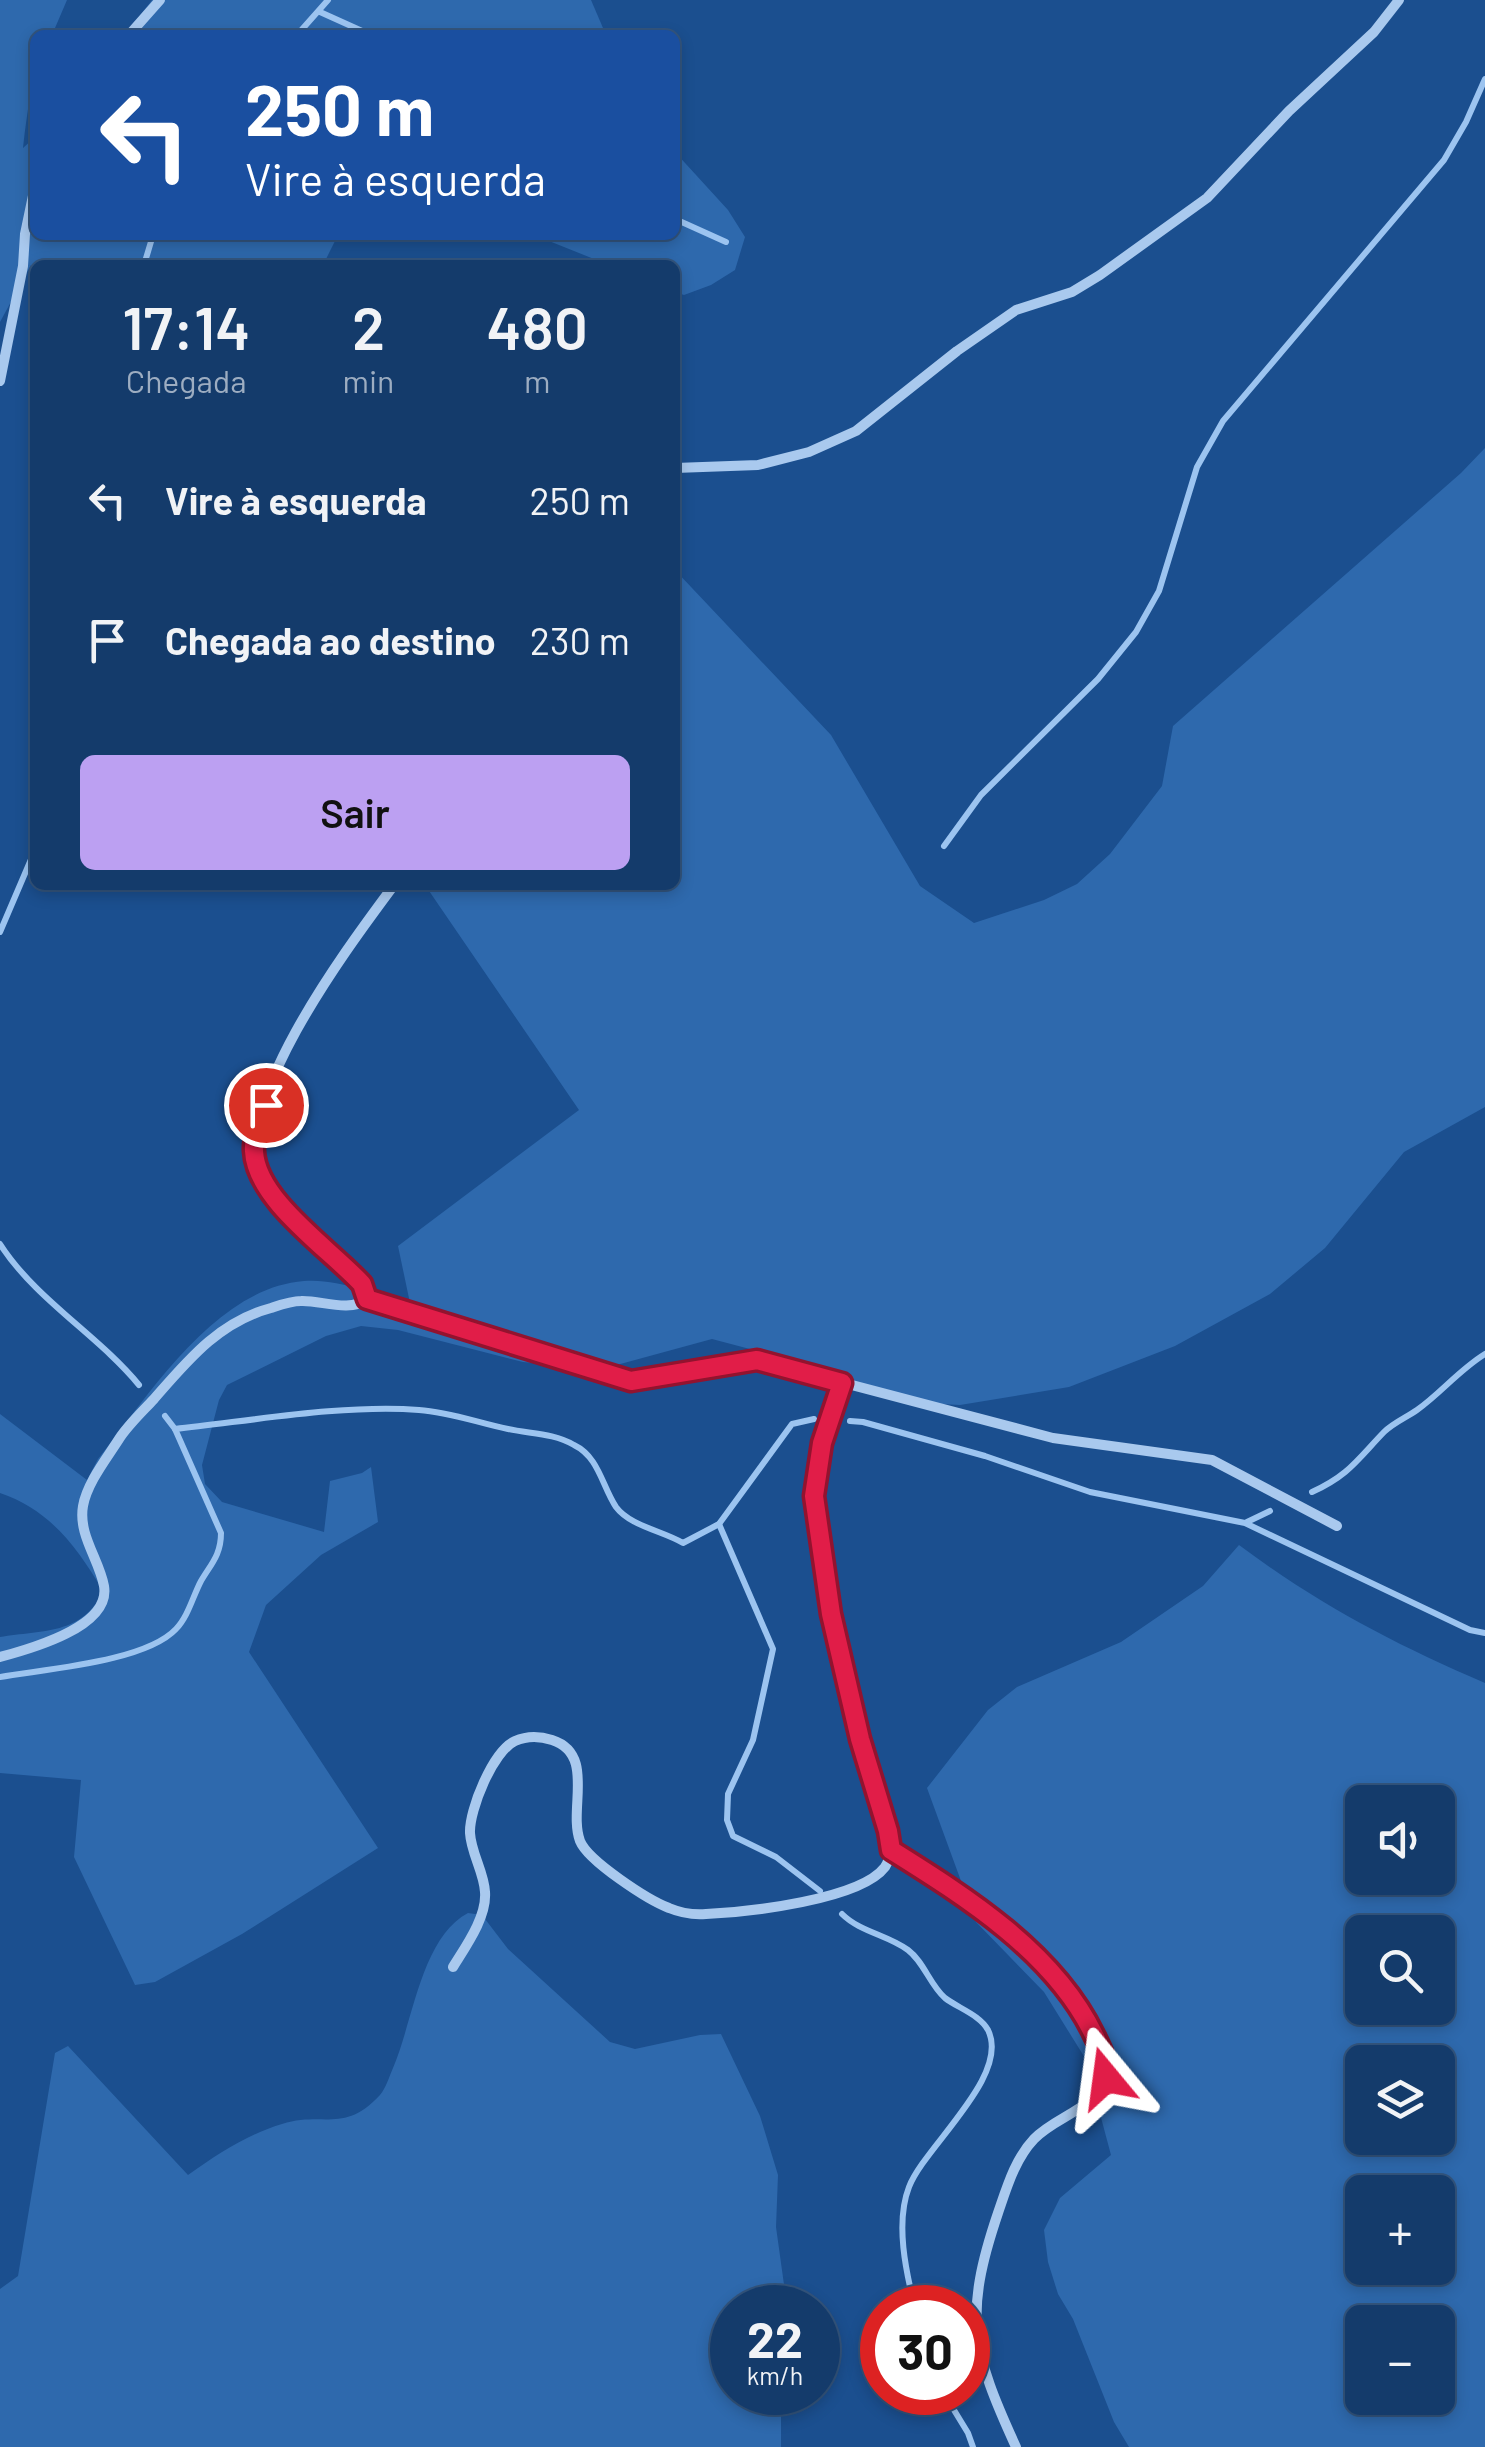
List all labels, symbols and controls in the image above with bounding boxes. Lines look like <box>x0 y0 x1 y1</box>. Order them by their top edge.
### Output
text: 250 m <box>245 66 434 150</box>
icon: left <box>80 70 210 200</box>
text: Vire à esquerda <box>245 151 546 205</box>
text: 17:14 <box>122 290 250 362</box>
text: 2 <box>352 290 385 362</box>
text: 480 <box>487 290 588 362</box>
text: Chegada <box>126 361 247 399</box>
text: min <box>342 361 394 399</box>
text: m <box>524 361 550 399</box>
icon: left <box>80 473 135 528</box>
text: Vire à esquerda <box>165 477 427 523</box>
text: 250 m <box>530 477 630 523</box>
icon: arrive <box>80 613 135 668</box>
text: Chegada ao destino <box>165 617 496 663</box>
text: 230 m <box>530 617 630 663</box>
button: Sair <box>80 755 630 870</box>
pin <box>224 1063 309 1148</box>
icon: arrive <box>239 1078 294 1133</box>
map controls <box>1345 1785 1455 2415</box>
button: sound <box>1345 1785 1455 1895</box>
button: search <box>1345 1915 1455 2025</box>
position arrow <box>1054 2026 1158 2130</box>
button: layers <box>1345 2045 1455 2155</box>
button: + <box>1345 2175 1455 2285</box>
speed limit sign: 30 <box>860 2285 990 2415</box>
button: − <box>1345 2305 1455 2415</box>
text: 22 <box>747 2308 803 2368</box>
text: km/h <box>747 2360 803 2390</box>

